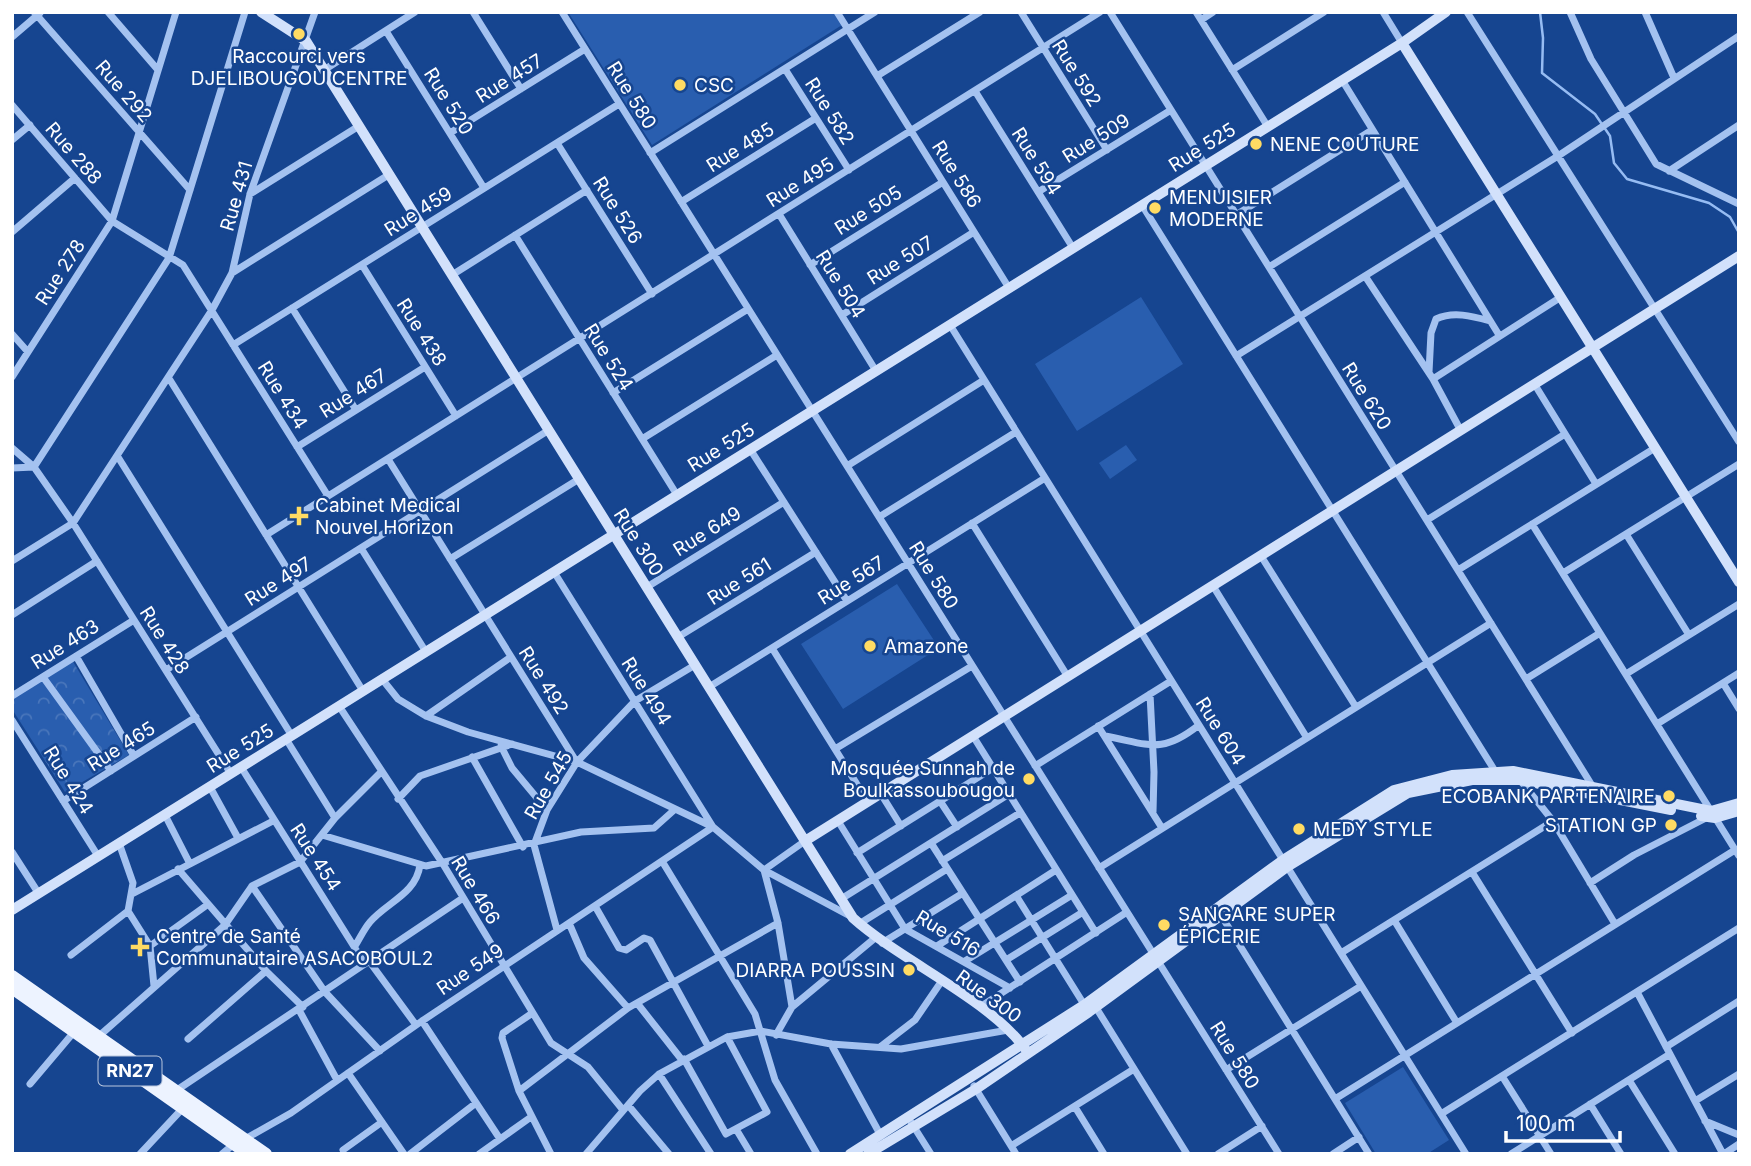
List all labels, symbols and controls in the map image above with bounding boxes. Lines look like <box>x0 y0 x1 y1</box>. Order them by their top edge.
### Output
marker: Raccourci vers DJELIBOUGOU CENTRE <box>291 26 307 42</box>
street label: Rue 592 <box>1047 35 1106 111</box>
place label: Raccourci vers DJELIBOUGOU CENTRE <box>191 45 407 90</box>
street label: Rue 457 <box>472 49 547 108</box>
street label: Rue 292 <box>90 56 157 127</box>
street label: Rue 580 <box>602 57 661 133</box>
street label: Rue 520 <box>419 63 478 139</box>
street label: Rue 582 <box>800 73 859 149</box>
place label: CSC <box>694 74 734 97</box>
marker: CSC <box>672 77 688 93</box>
street label: Rue 509 <box>1058 109 1134 168</box>
street label: Rue 288 <box>40 117 107 189</box>
street label: Rue 485 <box>702 118 778 177</box>
street label: Rue 525 <box>1165 118 1240 177</box>
street label: Rue 594 <box>1007 123 1066 199</box>
place label: NENE COUTURE <box>1270 133 1419 156</box>
street label: Rue 586 <box>927 136 986 212</box>
marker: NENE COUTURE <box>1248 136 1264 152</box>
street label: Rue 495 <box>762 153 838 212</box>
street label: Rue 431 <box>216 159 257 234</box>
street label: Rue 526 <box>588 172 647 248</box>
street label: Rue 505 <box>830 181 906 240</box>
street label: Rue 459 <box>380 182 456 241</box>
place label: MENUISIER MODERNE <box>1169 186 1272 231</box>
marker: MENUISIER MODERNE <box>1147 200 1163 216</box>
street label: Rue 507 <box>863 231 938 290</box>
street label: Rue 278 <box>31 235 90 309</box>
street label: Rue 504 <box>811 246 870 322</box>
street label: Rue 438 <box>392 294 451 370</box>
street label: Rue 524 <box>579 319 638 395</box>
street label: Rue 434 <box>253 357 313 434</box>
street label: Rue 620 <box>1337 358 1396 434</box>
street label: Rue 467 <box>315 364 391 423</box>
street label: Rue 525 <box>684 418 759 477</box>
place label: Cabinet Medical Nouvel Horizon <box>315 494 460 539</box>
street label: Rue 649 <box>669 502 745 561</box>
street label: Rue 300 <box>609 504 668 580</box>
marker: Cabinet Medical Nouvel Horizon <box>289 506 309 526</box>
street label: Rue 580 <box>904 537 963 613</box>
street label: Rue 567 <box>814 551 889 610</box>
street label: Rue 497 <box>241 552 316 611</box>
street label: Rue 561 <box>703 553 775 610</box>
street label: Rue 428 <box>135 602 194 678</box>
street label: Rue 463 <box>27 615 103 674</box>
place label: Amazone <box>884 635 968 658</box>
marker: Amazone <box>862 638 878 654</box>
street label: Rue 492 <box>514 642 573 718</box>
street label: Rue 494 <box>617 653 677 730</box>
street label: Rue 604 <box>1191 693 1250 770</box>
street label: Rue 465 <box>83 717 159 776</box>
street label: Rue 525 <box>203 719 278 778</box>
street label: Rue 424 <box>39 742 98 818</box>
street label: Rue 545 <box>520 747 577 824</box>
place label: Mosquée Sunnah de Boulkassoubougou <box>830 757 1015 802</box>
marker: Mosquée Sunnah de Boulkassoubougou <box>1021 771 1037 787</box>
place label: ECOBANK PARTENAIRE <box>1441 785 1655 808</box>
marker: ECOBANK PARTENAIRE <box>1661 788 1677 804</box>
place label: STATION GP <box>1545 814 1657 837</box>
marker: STATION GP <box>1663 817 1679 833</box>
place label: MEDY STYLE <box>1313 818 1433 841</box>
street label: Rue 454 <box>285 819 346 895</box>
marker: MEDY STYLE <box>1291 821 1307 837</box>
street label: Rue 466 <box>446 852 505 929</box>
place label: SANGARE SUPER ÉPICERIE <box>1178 903 1336 948</box>
street label: Rue 516 <box>911 905 984 962</box>
marker: SANGARE SUPER ÉPICERIE <box>1156 917 1172 933</box>
place label: Centre de Santé Communautaire ASACOBOUL2 <box>156 925 433 970</box>
marker: Centre de Santé Communautaire ASACOBOUL2 <box>130 937 150 957</box>
street label: Rue 549 <box>433 939 508 1000</box>
place label: DIARRA POUSSIN <box>736 959 895 982</box>
marker: DIARRA POUSSIN <box>901 962 917 978</box>
street label: Rue 300 <box>951 965 1026 1028</box>
street label: Rue 580 <box>1205 1017 1264 1093</box>
road number: RN27 <box>99 1056 162 1086</box>
scale bar <box>1506 1100 1620 1144</box>
text: 100 m <box>1516 1111 1575 1136</box>

